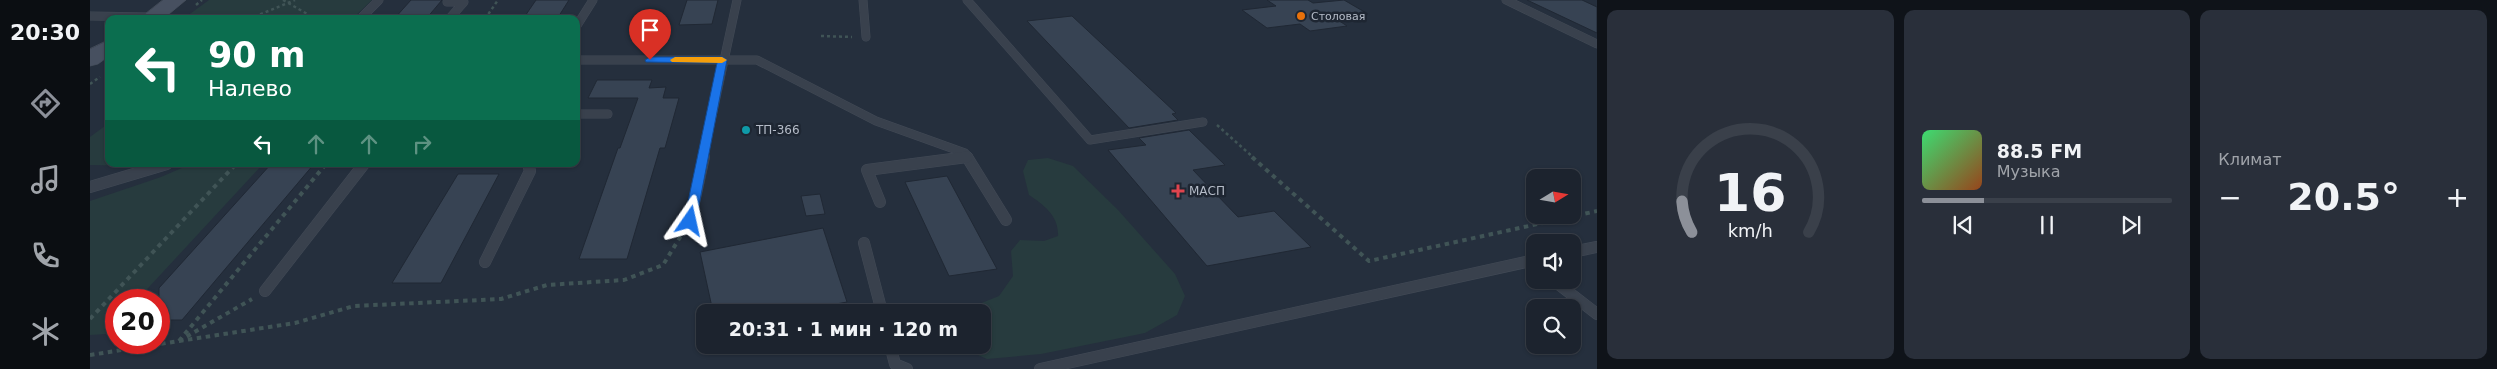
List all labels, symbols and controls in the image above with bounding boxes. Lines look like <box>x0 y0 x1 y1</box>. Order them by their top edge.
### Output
pin <box>629 9 671 60</box>
marker: Столовая <box>1295 10 1307 22</box>
place label: Столовая <box>1311 10 1365 23</box>
icon: arrive <box>636 16 664 44</box>
text: 20:30 <box>10 20 80 45</box>
icon: left <box>125 35 190 100</box>
text: 90 m <box>208 35 305 75</box>
text: Налево <box>208 76 292 101</box>
icon: directions <box>28 86 63 121</box>
place label: ТП-366 <box>755 123 800 137</box>
marker: ТП-366 <box>740 124 752 136</box>
icon: left <box>249 130 277 158</box>
icon: ahead <box>302 130 330 158</box>
icon: ahead <box>355 130 383 158</box>
icon: right <box>408 130 436 158</box>
text: 88.5 FM <box>1997 140 2082 162</box>
text: Климат <box>2218 150 2282 169</box>
icon: music <box>28 162 63 197</box>
text: Музыка <box>1997 162 2061 181</box>
text: 16 <box>1714 163 1787 223</box>
north arrow <box>1526 169 1581 224</box>
map controls <box>1526 169 1581 354</box>
text: 20.5° <box>2287 175 2400 219</box>
text: − <box>2218 181 2242 214</box>
text: + <box>2446 181 2469 214</box>
marker: МАСП <box>1171 184 1185 198</box>
place label: МАСП <box>1189 184 1225 198</box>
position arrow <box>663 194 715 246</box>
icon: previous <box>1949 211 1977 239</box>
icon: pause <box>2033 211 2061 239</box>
icon: next <box>2117 211 2145 239</box>
text: km/h <box>1728 220 1773 241</box>
button: sound <box>1526 234 1581 289</box>
icon: phone <box>28 238 63 273</box>
speed limit sign: 20 <box>105 289 170 354</box>
button: search <box>1526 299 1581 354</box>
icon: climate <box>28 314 63 349</box>
text: 20:31 · 1 мин · 120 m <box>729 318 958 340</box>

